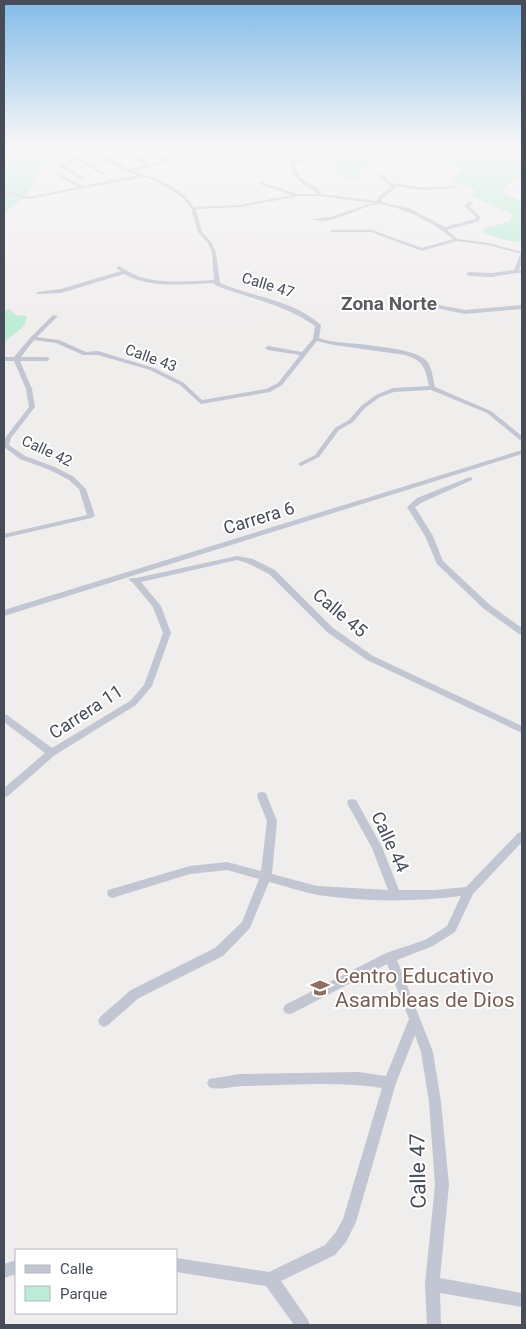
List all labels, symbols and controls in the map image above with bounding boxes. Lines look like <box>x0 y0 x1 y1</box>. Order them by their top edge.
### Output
street label: Calle 47 <box>240 269 296 301</box>
district label: Zona Norte <box>341 292 437 315</box>
street label: Calle 43 <box>123 340 179 376</box>
street label: Calle 42 <box>19 431 75 471</box>
street label: Carrera 6 <box>221 497 297 538</box>
street label: Calle 45 <box>309 584 372 641</box>
street label: Carrera 11 <box>45 680 126 743</box>
street label: Calle 44 <box>367 808 414 875</box>
place label: Centro Educativo Asambleas de Dios <box>335 964 515 1012</box>
school or university icon: Centro Educativo Asambleas de Dios <box>309 977 331 999</box>
street label: Calle 47 <box>405 1133 431 1209</box>
legend <box>15 1249 178 1314</box>
text: Calle <box>60 1260 93 1278</box>
text: Parque <box>60 1285 107 1303</box>

